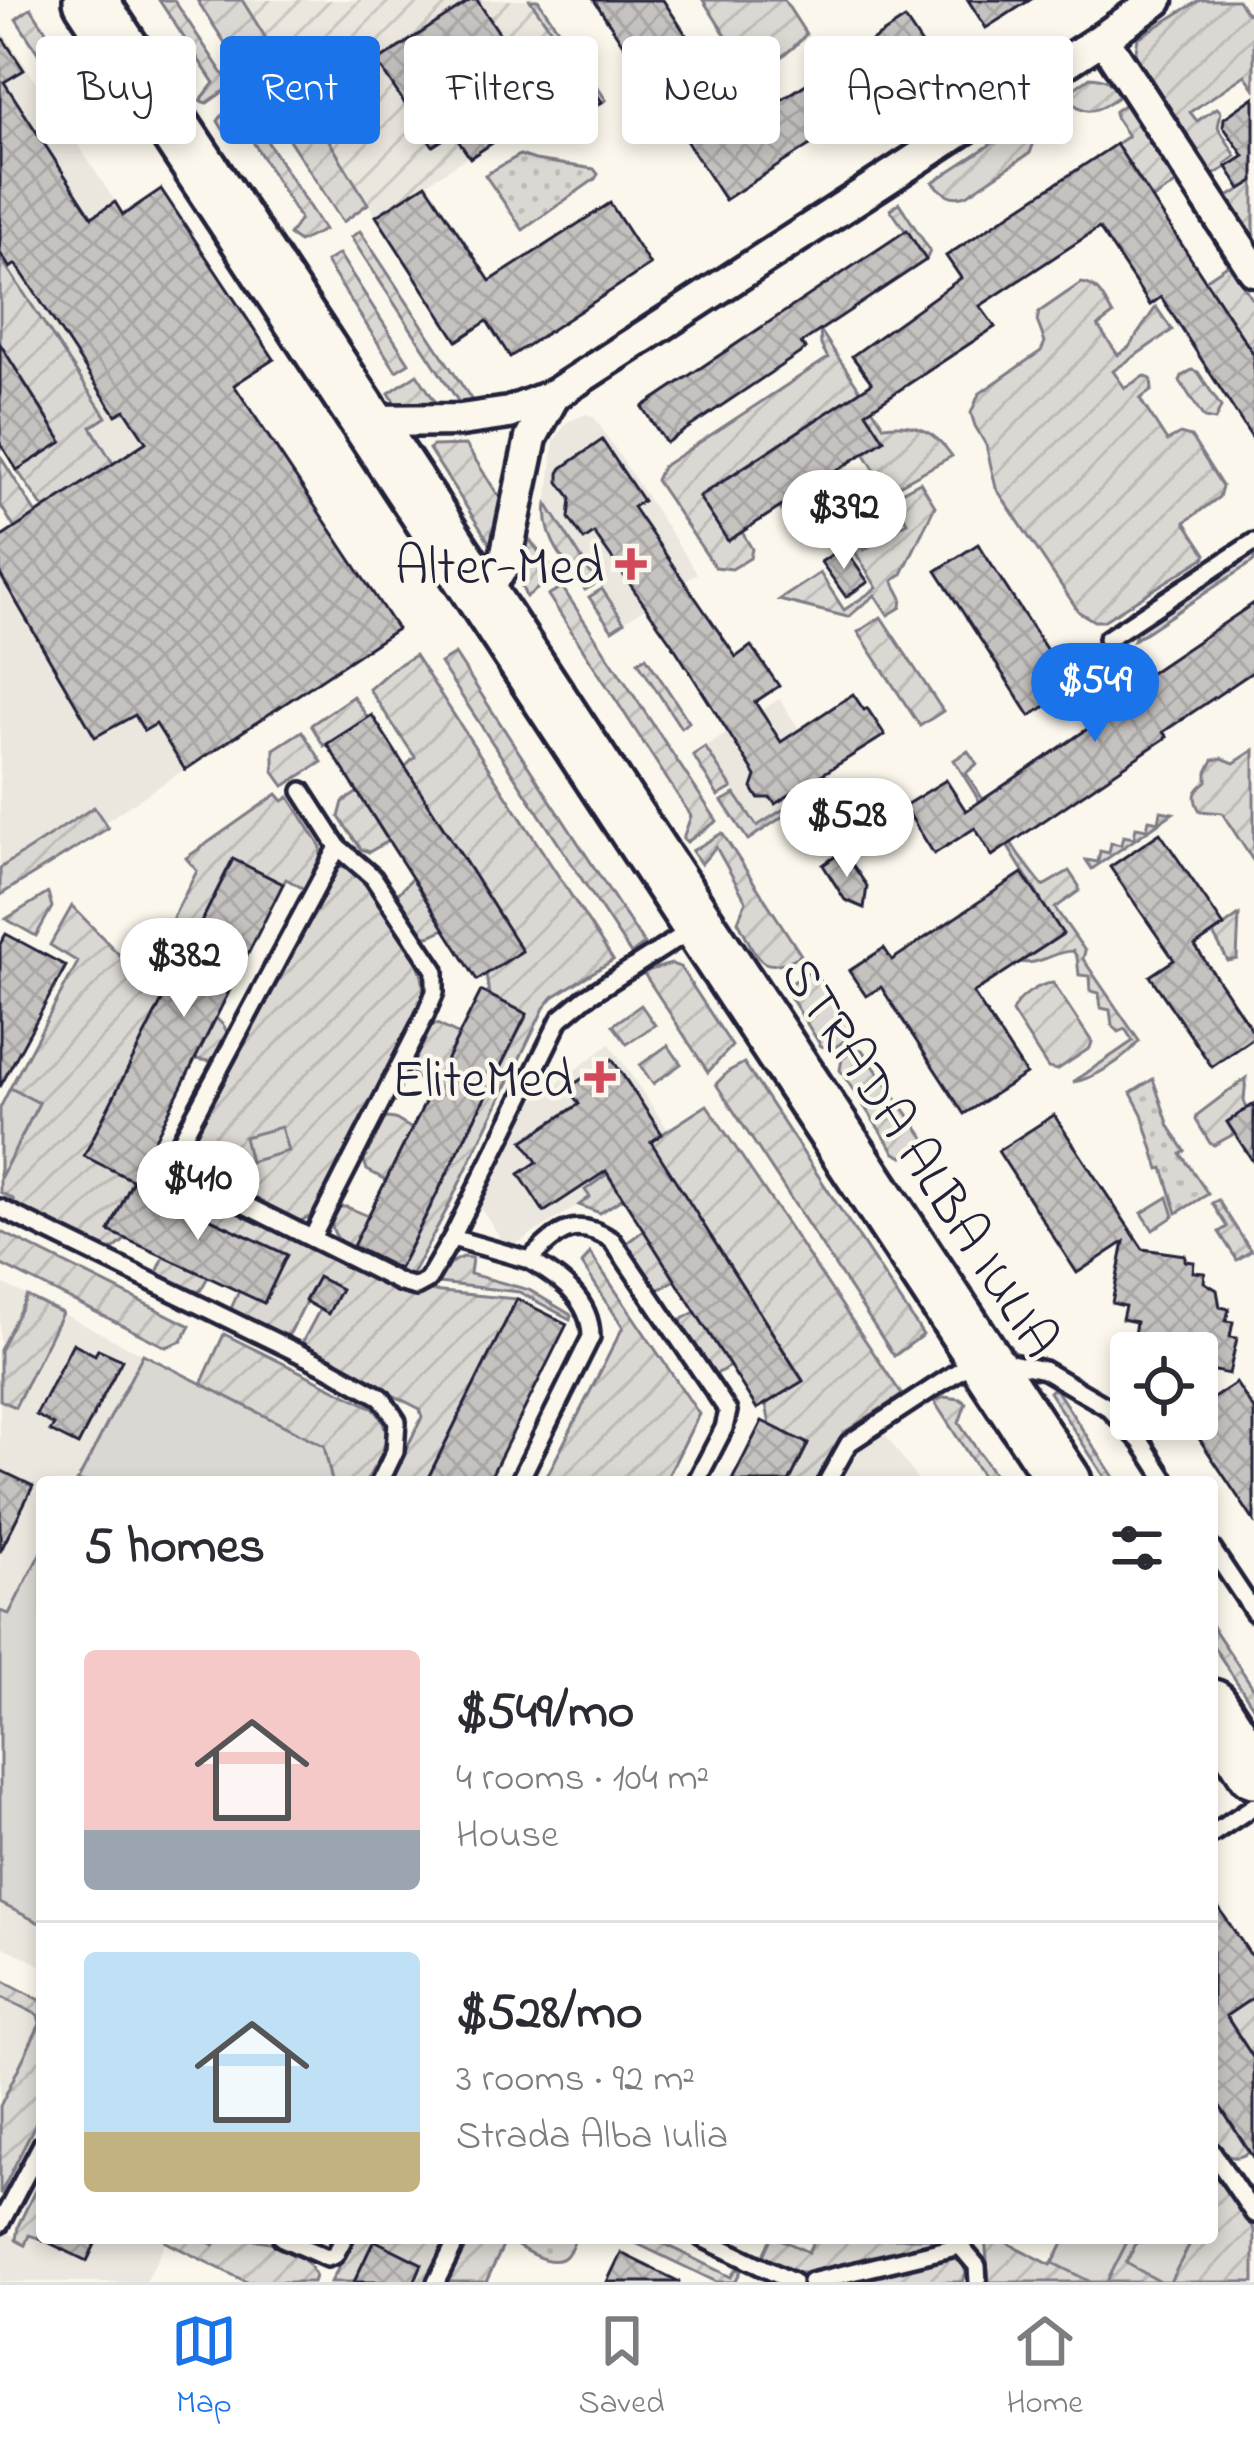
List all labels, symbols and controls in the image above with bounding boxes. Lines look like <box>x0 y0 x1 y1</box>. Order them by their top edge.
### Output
chip: Buy <box>36 36 196 144</box>
chip: Rent <box>220 36 380 144</box>
chip: Filters <box>404 36 598 144</box>
chip: New <box>622 36 780 144</box>
chip: Apartment <box>804 36 1073 144</box>
pin: $392 <box>773 470 915 572</box>
text: $392 <box>809 480 879 537</box>
place label: Alter-Med <box>395 531 604 609</box>
marker: Alter-Med <box>615 548 647 580</box>
pin: $549 <box>1024 643 1166 745</box>
text: $549 <box>1058 653 1132 710</box>
pin: $528 <box>776 778 918 880</box>
text: $528 <box>807 788 887 845</box>
pin: $382 <box>113 918 255 1020</box>
text: $382 <box>147 928 221 985</box>
street label: STRADA ALBA IULIA <box>758 943 1076 1375</box>
place label: EliteMed <box>392 1044 573 1122</box>
marker: EliteMed <box>584 1061 616 1093</box>
pin: $410 <box>127 1141 269 1243</box>
text: $410 <box>164 1151 232 1208</box>
map controls <box>1110 1332 1218 1440</box>
button: locate <box>1110 1332 1218 1440</box>
text: 5 homes <box>84 1511 265 1586</box>
icon: filters <box>1104 1515 1170 1581</box>
text: $549/mo <box>456 1676 634 1751</box>
icon: home <box>180 1698 324 1842</box>
text: 4 rooms · 104 m² <box>456 1751 709 1808</box>
text: House <box>456 1808 558 1865</box>
text: $528/mo <box>456 1977 642 2052</box>
icon: home <box>180 2000 324 2144</box>
text: 3 rooms · 92 m² <box>456 2052 695 2109</box>
text: Strada Alba Iulia <box>456 2109 728 2166</box>
tab: Map <box>171 2308 237 2428</box>
tab: Saved <box>579 2308 665 2428</box>
tab: Home <box>1006 2308 1083 2428</box>

